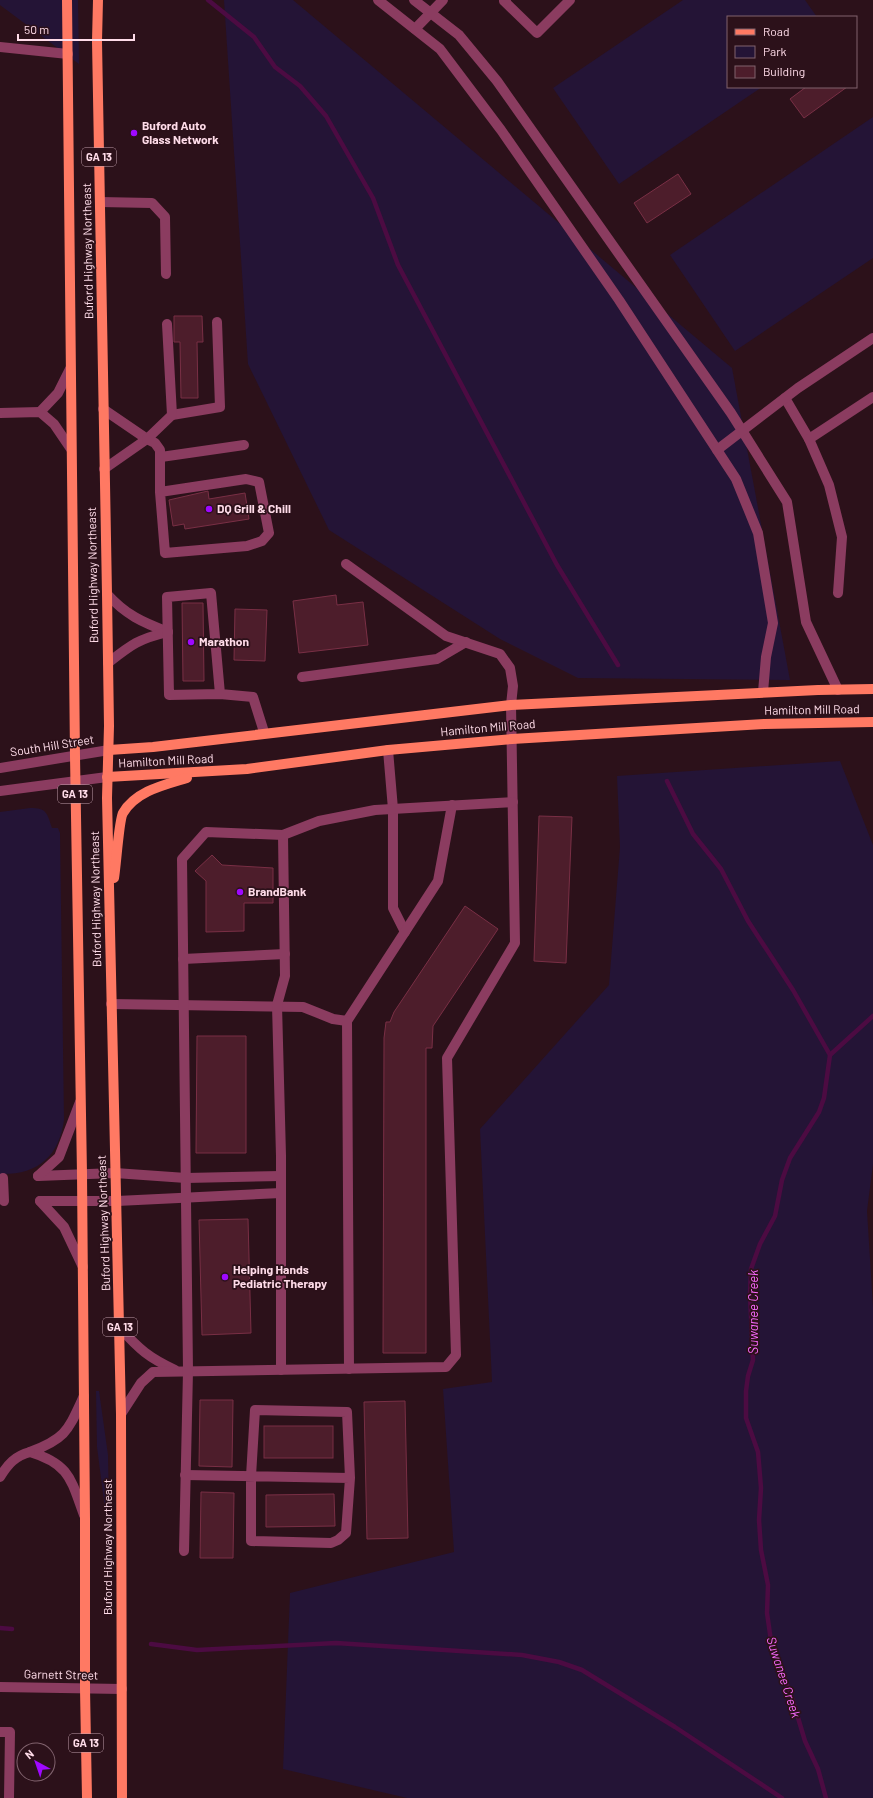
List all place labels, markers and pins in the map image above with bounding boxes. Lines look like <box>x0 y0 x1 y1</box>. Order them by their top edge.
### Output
place label: Buford Auto Glass Network <box>142 118 219 146</box>
marker: Buford Auto Glass Network <box>129 128 139 138</box>
place label: DQ Grill & Chill <box>217 501 291 515</box>
marker: DQ Grill & Chill <box>204 504 214 514</box>
place label: Marathon <box>199 634 249 648</box>
marker: Marathon <box>186 637 196 647</box>
place label: BrandBank <box>248 884 307 898</box>
marker: BrandBank <box>235 887 245 897</box>
place label: Helping Hands Pediatric Therapy <box>233 1262 327 1290</box>
marker: Helping Hands Pediatric Therapy <box>220 1272 230 1282</box>

